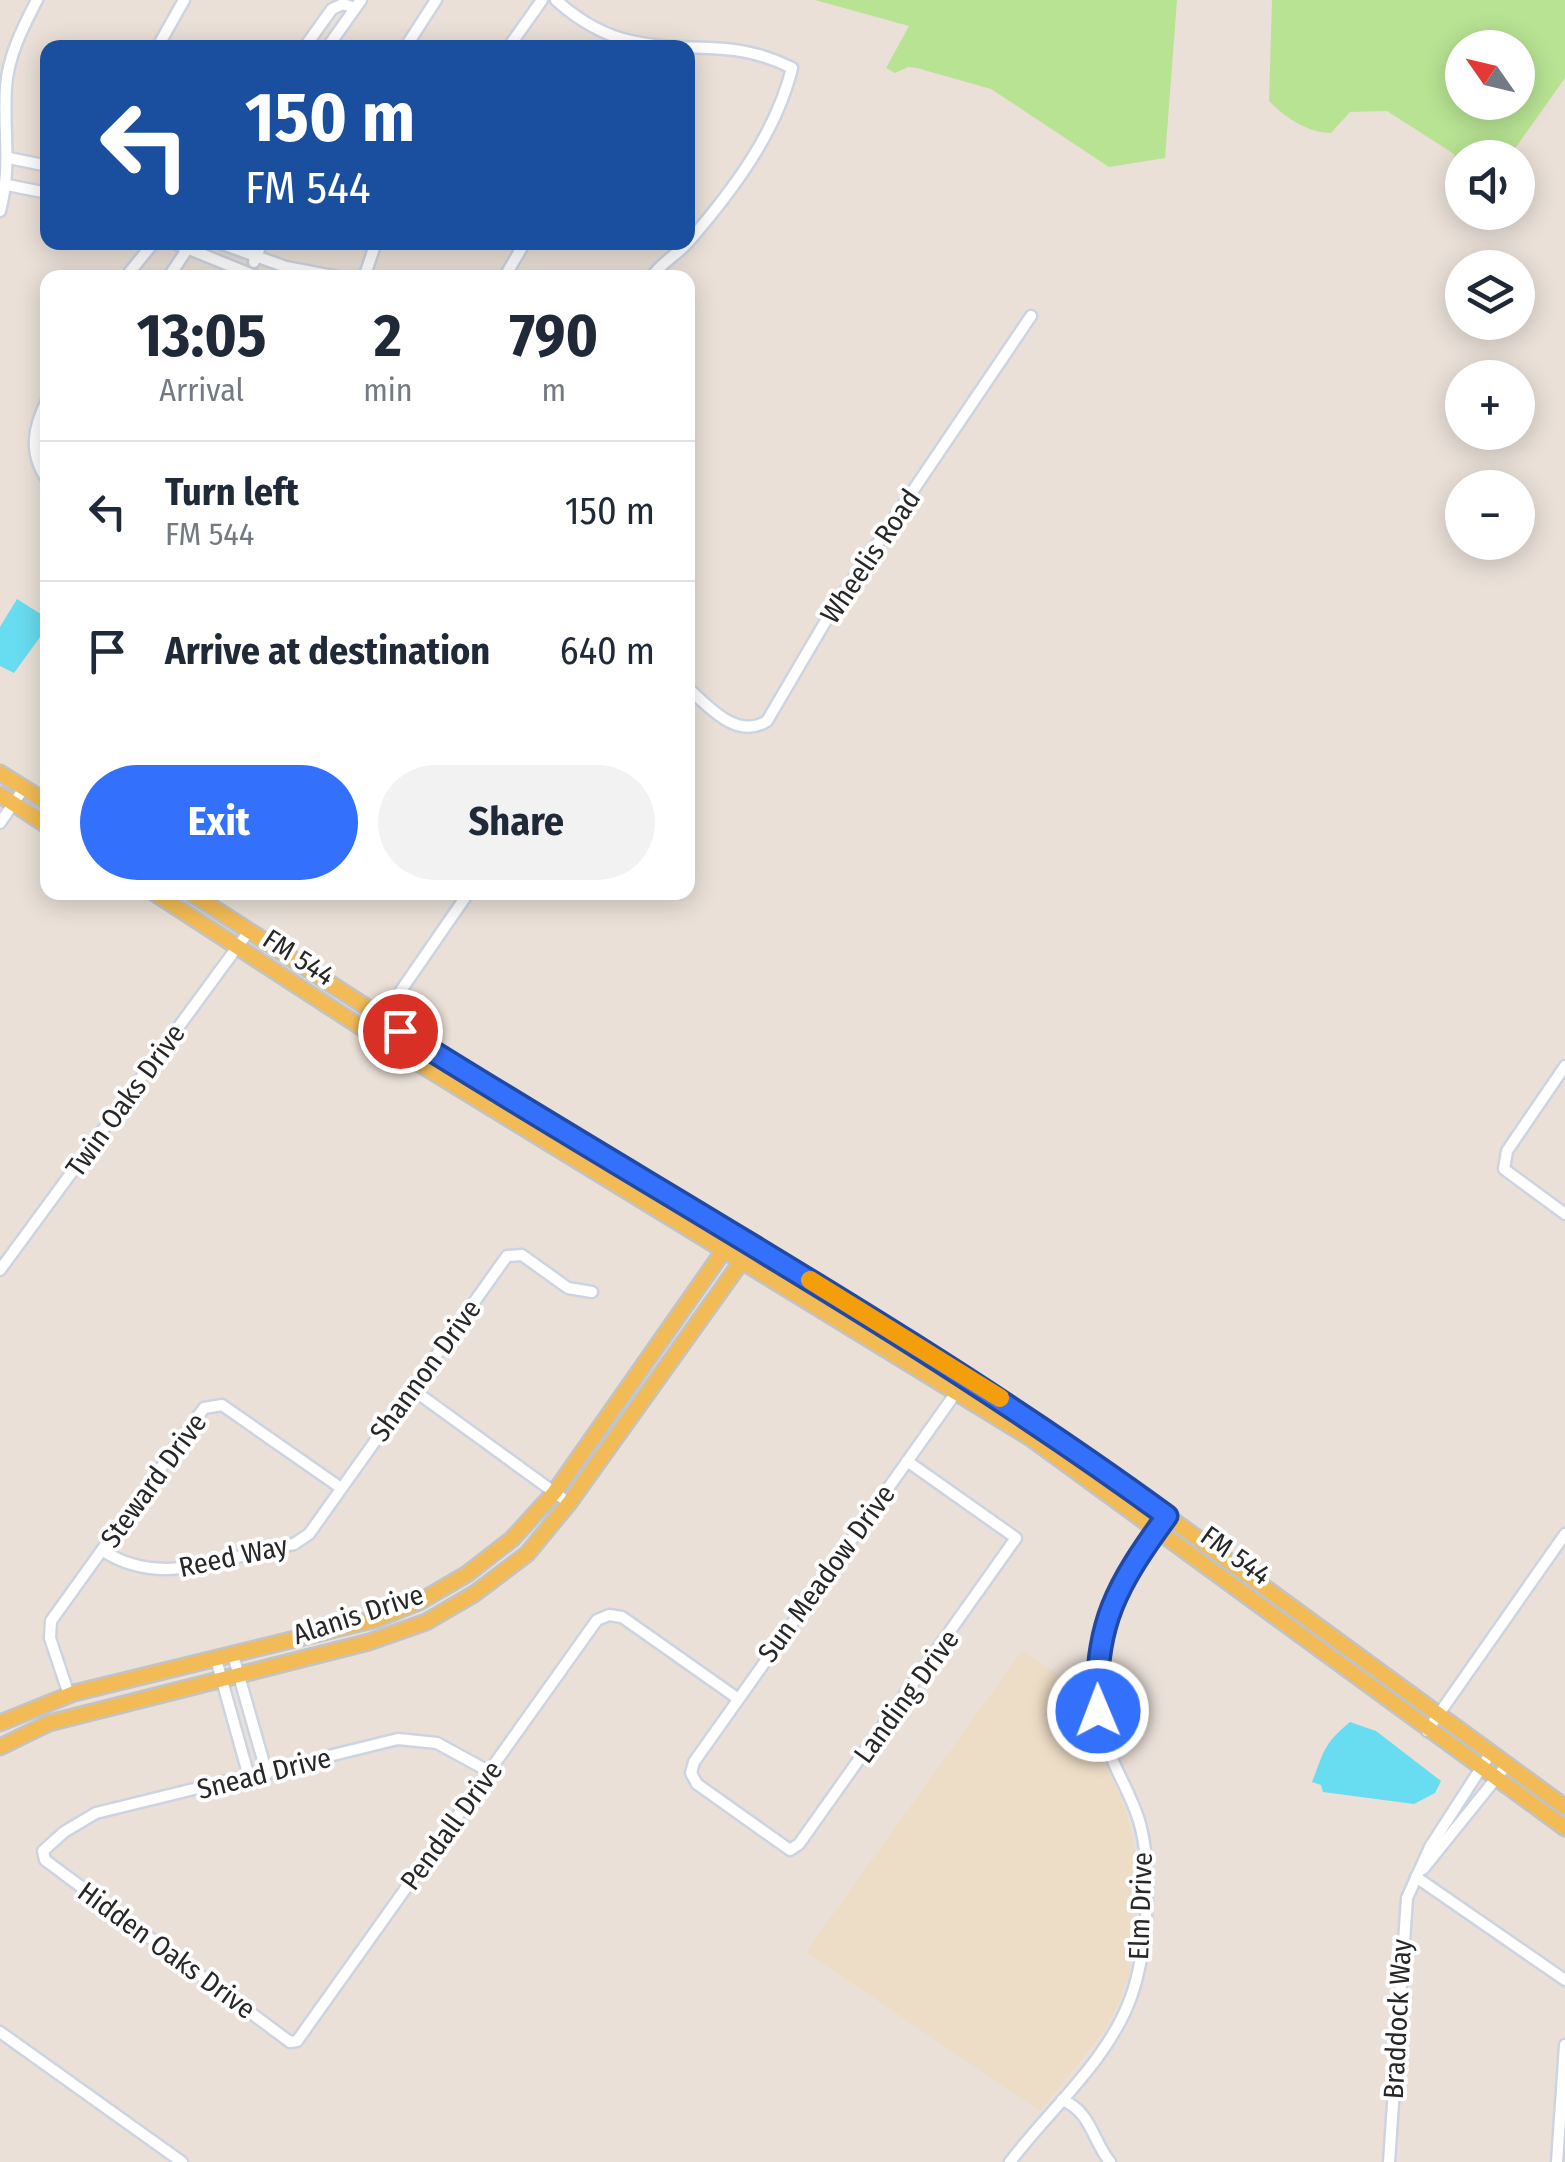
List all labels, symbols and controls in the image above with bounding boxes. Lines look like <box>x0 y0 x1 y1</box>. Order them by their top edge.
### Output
north arrow <box>1445 30 1535 120</box>
map controls <box>1445 30 1535 560</box>
text: 150 m <box>245 76 415 160</box>
icon: left <box>80 80 210 210</box>
button: sound <box>1445 140 1535 230</box>
text: FM 544 <box>245 161 371 215</box>
button: layers <box>1445 250 1535 340</box>
text: 13:05 <box>137 300 266 372</box>
text: 2 <box>374 300 402 372</box>
text: 790 <box>509 300 598 372</box>
button: + <box>1445 360 1535 450</box>
text: Arrival <box>159 371 244 409</box>
text: min <box>363 371 413 409</box>
text: m <box>542 371 566 409</box>
text: Turn left <box>165 469 299 515</box>
button: − <box>1445 470 1535 560</box>
street label: Wheelis Road <box>814 483 927 630</box>
icon: left <box>80 484 135 539</box>
text: 150 m <box>565 488 655 534</box>
text: FM 544 <box>165 515 254 553</box>
icon: arrive <box>80 624 135 679</box>
text: Arrive at destination <box>165 628 490 674</box>
text: 640 m <box>560 628 655 674</box>
button: Exit <box>80 765 358 880</box>
button: Share <box>378 765 655 880</box>
street label: FM 544 <box>257 922 341 993</box>
pin <box>358 989 443 1074</box>
icon: arrive <box>373 1004 428 1059</box>
street label: Twin Oaks Drive <box>59 1018 192 1183</box>
street label: Shannon Drive <box>363 1293 488 1448</box>
street label: Steward Drive <box>94 1407 213 1554</box>
street label: Sun Meadow Drive <box>751 1478 902 1668</box>
street label: FM 544 <box>1194 1519 1277 1592</box>
street label: Reed Way <box>176 1529 291 1584</box>
street label: Alanis Drive <box>289 1578 428 1651</box>
street label: Landing Drive <box>847 1623 966 1769</box>
position arrow <box>1046 1659 1150 1763</box>
street label: Snead Drive <box>194 1741 334 1806</box>
street label: Pendall Drive <box>394 1754 509 1896</box>
street label: Elm Drive <box>1122 1852 1159 1960</box>
street label: Hidden Oaks Drive <box>72 1875 262 2026</box>
street label: Braddock Way <box>1377 1938 1418 2100</box>

